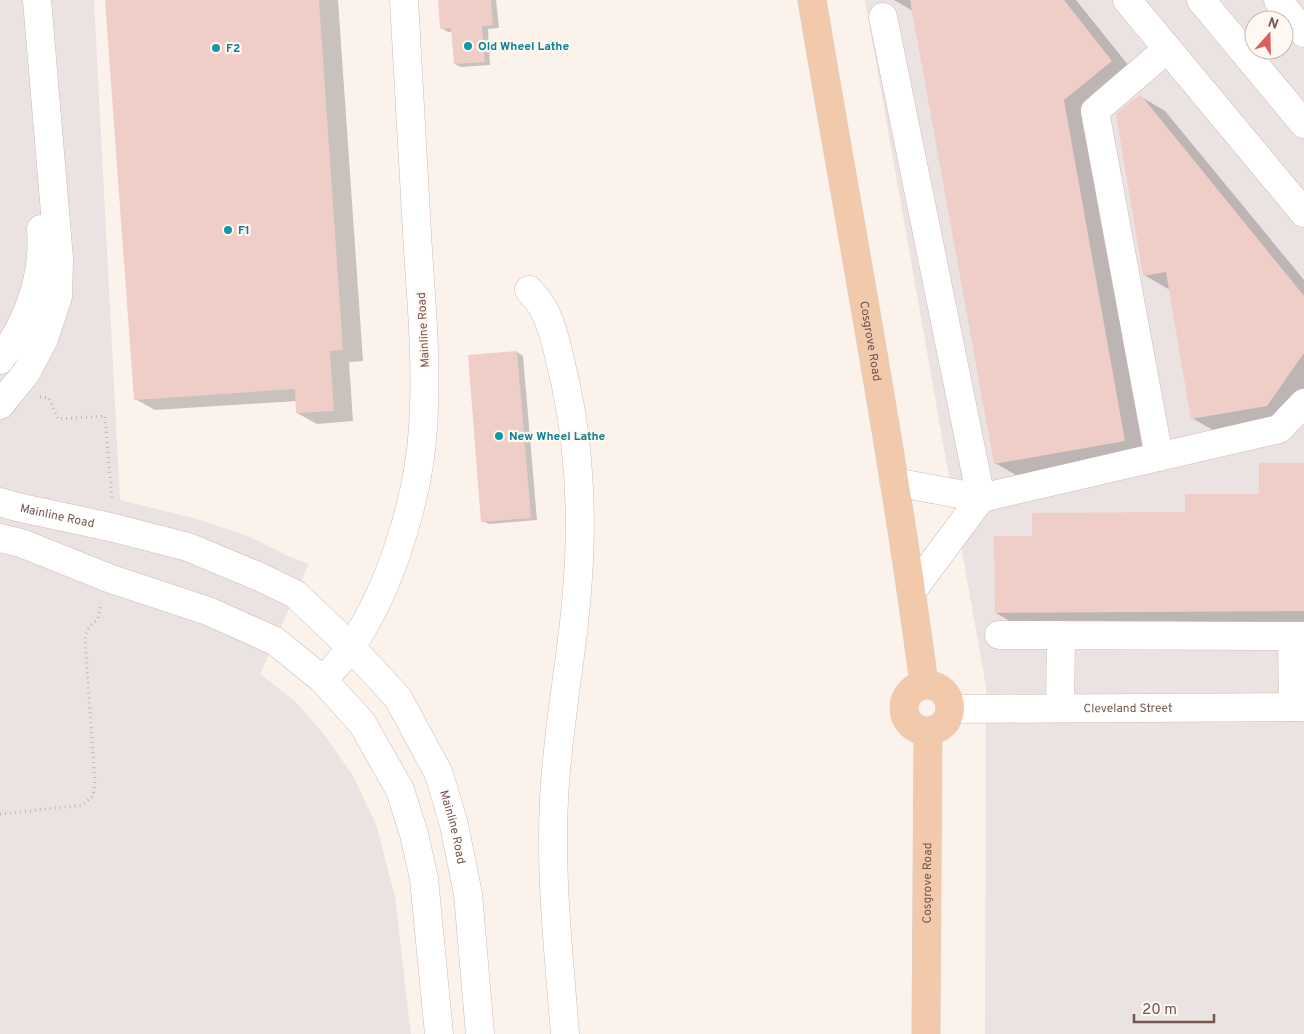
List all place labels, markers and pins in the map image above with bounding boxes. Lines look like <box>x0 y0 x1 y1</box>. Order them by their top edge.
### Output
place label: Old Wheel Lathe <box>478 39 569 55</box>
marker: Old Wheel Lathe <box>462 40 474 52</box>
place label: F2 <box>226 41 240 57</box>
marker: F2 <box>210 42 222 54</box>
place label: F1 <box>238 223 250 239</box>
marker: F1 <box>222 224 234 236</box>
place label: New Wheel Lathe <box>509 429 606 445</box>
marker: New Wheel Lathe <box>493 430 505 442</box>

